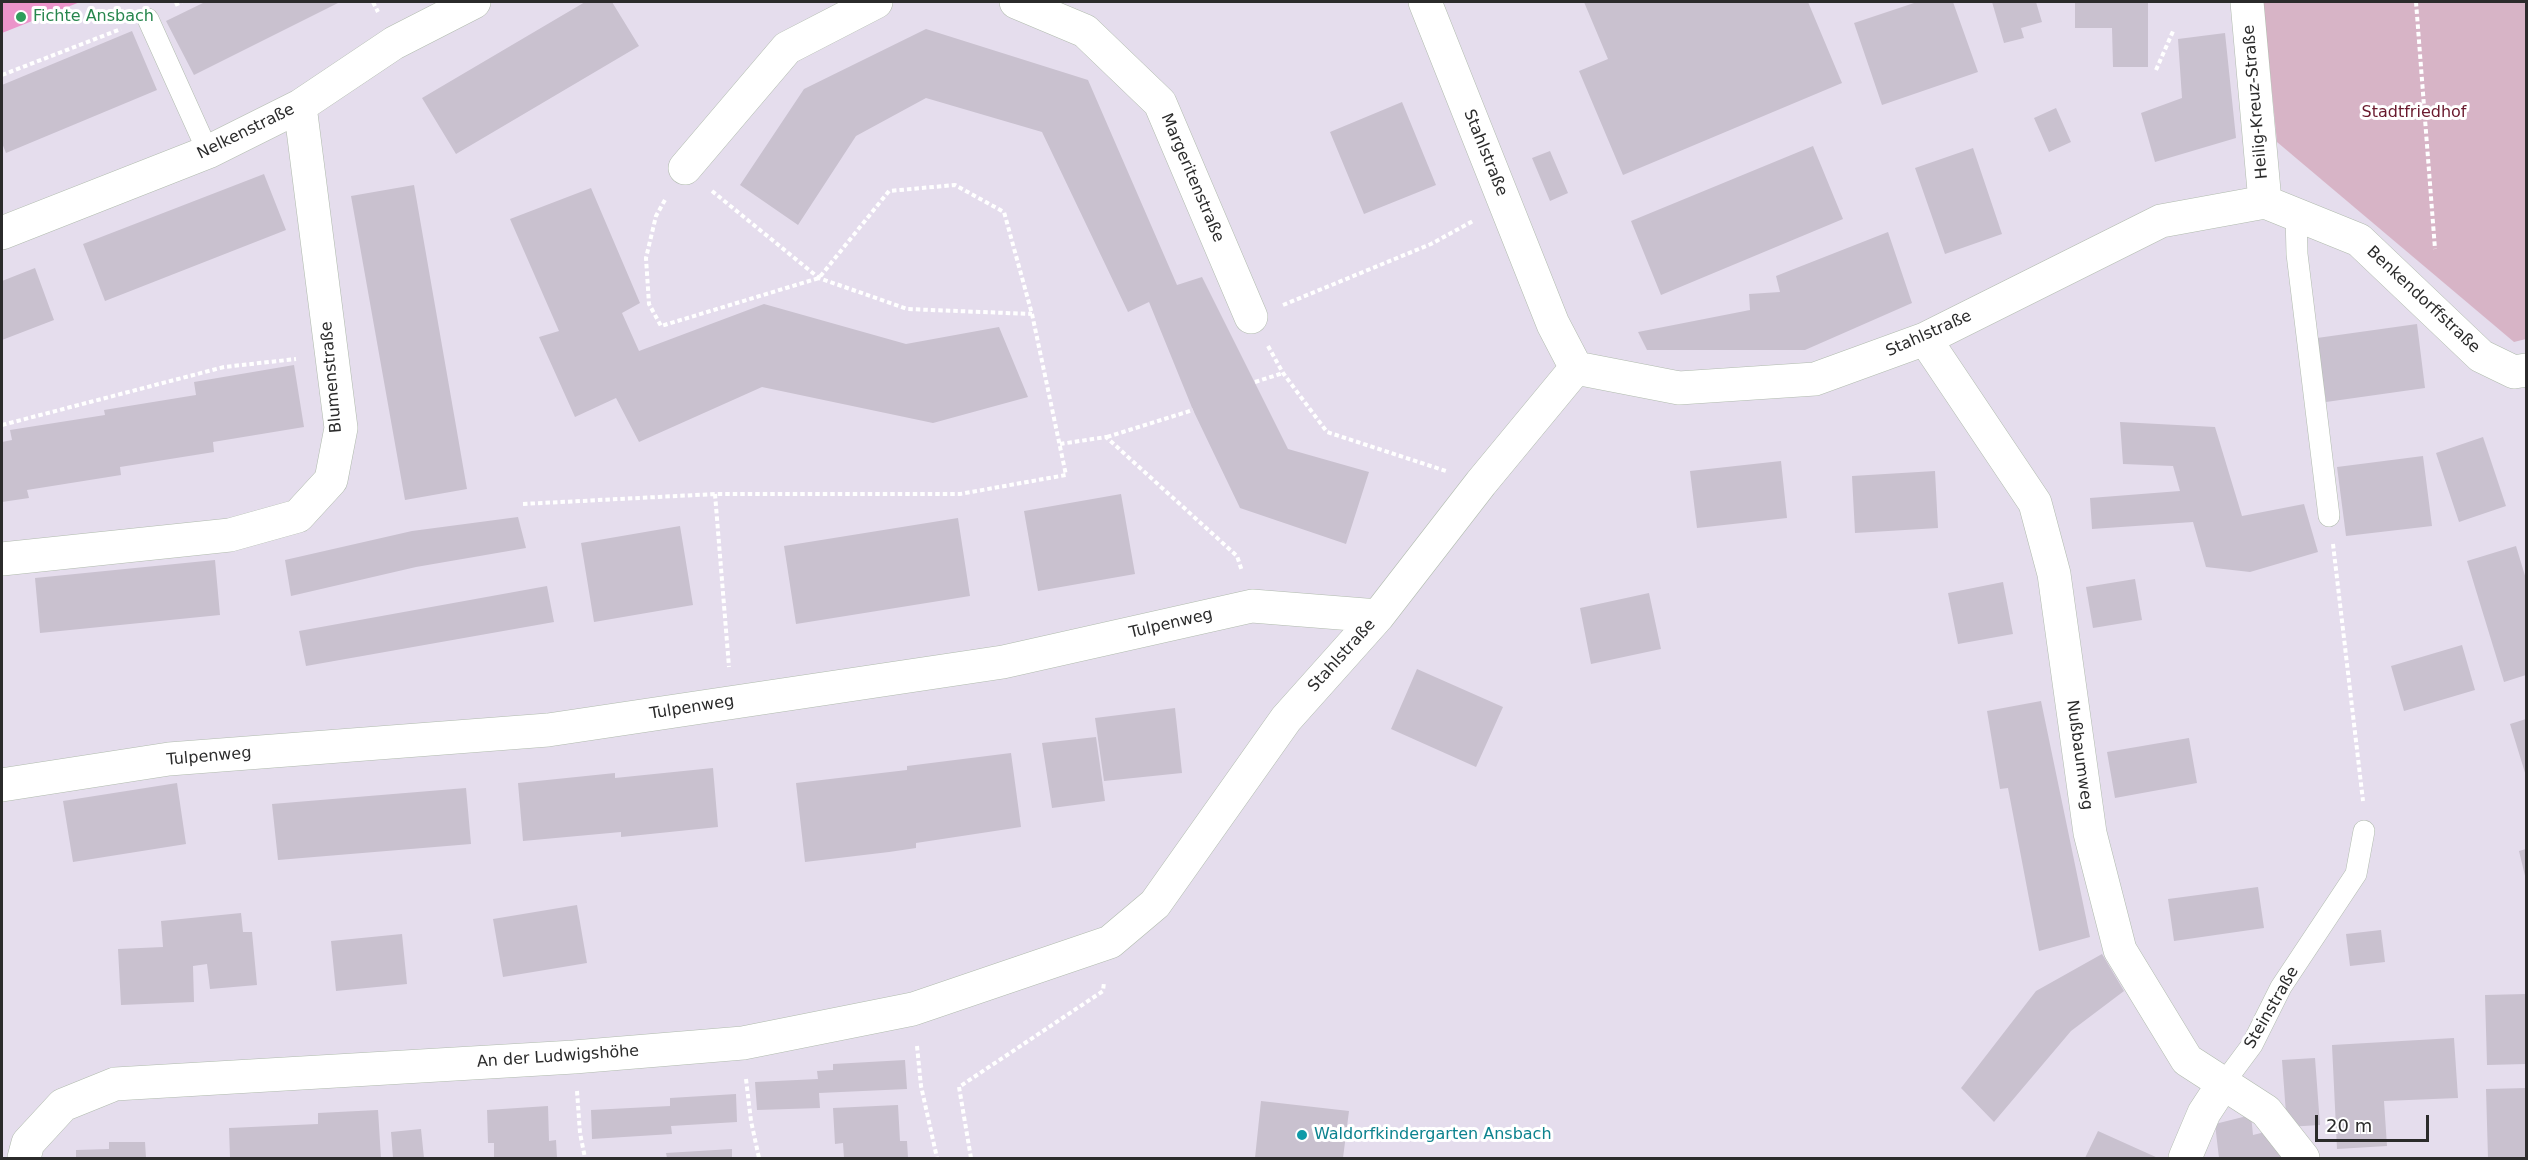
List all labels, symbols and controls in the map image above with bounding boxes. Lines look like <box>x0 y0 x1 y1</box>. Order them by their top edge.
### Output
place label: Fichte Ansbach <box>33 7 154 27</box>
marker: Fichte Ansbach <box>14 10 28 24</box>
street label: Heilig-Kreuz-Straße <box>2240 24 2272 180</box>
street label: Nelkenstraße <box>194 100 298 164</box>
park label: Stadtfriedhof <box>2362 103 2466 123</box>
street label: Stahlstraße <box>1459 107 1511 199</box>
street label: Margeritenstraße <box>1156 111 1228 245</box>
street label: Benkendorffstraße <box>2362 242 2484 358</box>
street label: Stahlstraße <box>1883 307 1975 361</box>
street label: Blumenstraße <box>318 320 346 434</box>
street label: Tulpenweg <box>1127 605 1215 643</box>
street label: Stahlstraße <box>1304 615 1380 697</box>
street label: Tulpenweg <box>648 692 736 724</box>
street label: Nußbaumweg <box>2062 699 2096 811</box>
street label: Tulpenweg <box>166 744 252 770</box>
street label: Steinstraße <box>2241 963 2303 1053</box>
street label: An der Ludwigshöhe <box>476 1042 640 1072</box>
scale bar <box>2318 1103 2432 1141</box>
text: 20 m <box>2326 1115 2372 1136</box>
place label: Waldorfkindergarten Ansbach <box>1314 1125 1552 1145</box>
marker: Waldorfkindergarten Ansbach <box>1295 1128 1309 1142</box>

